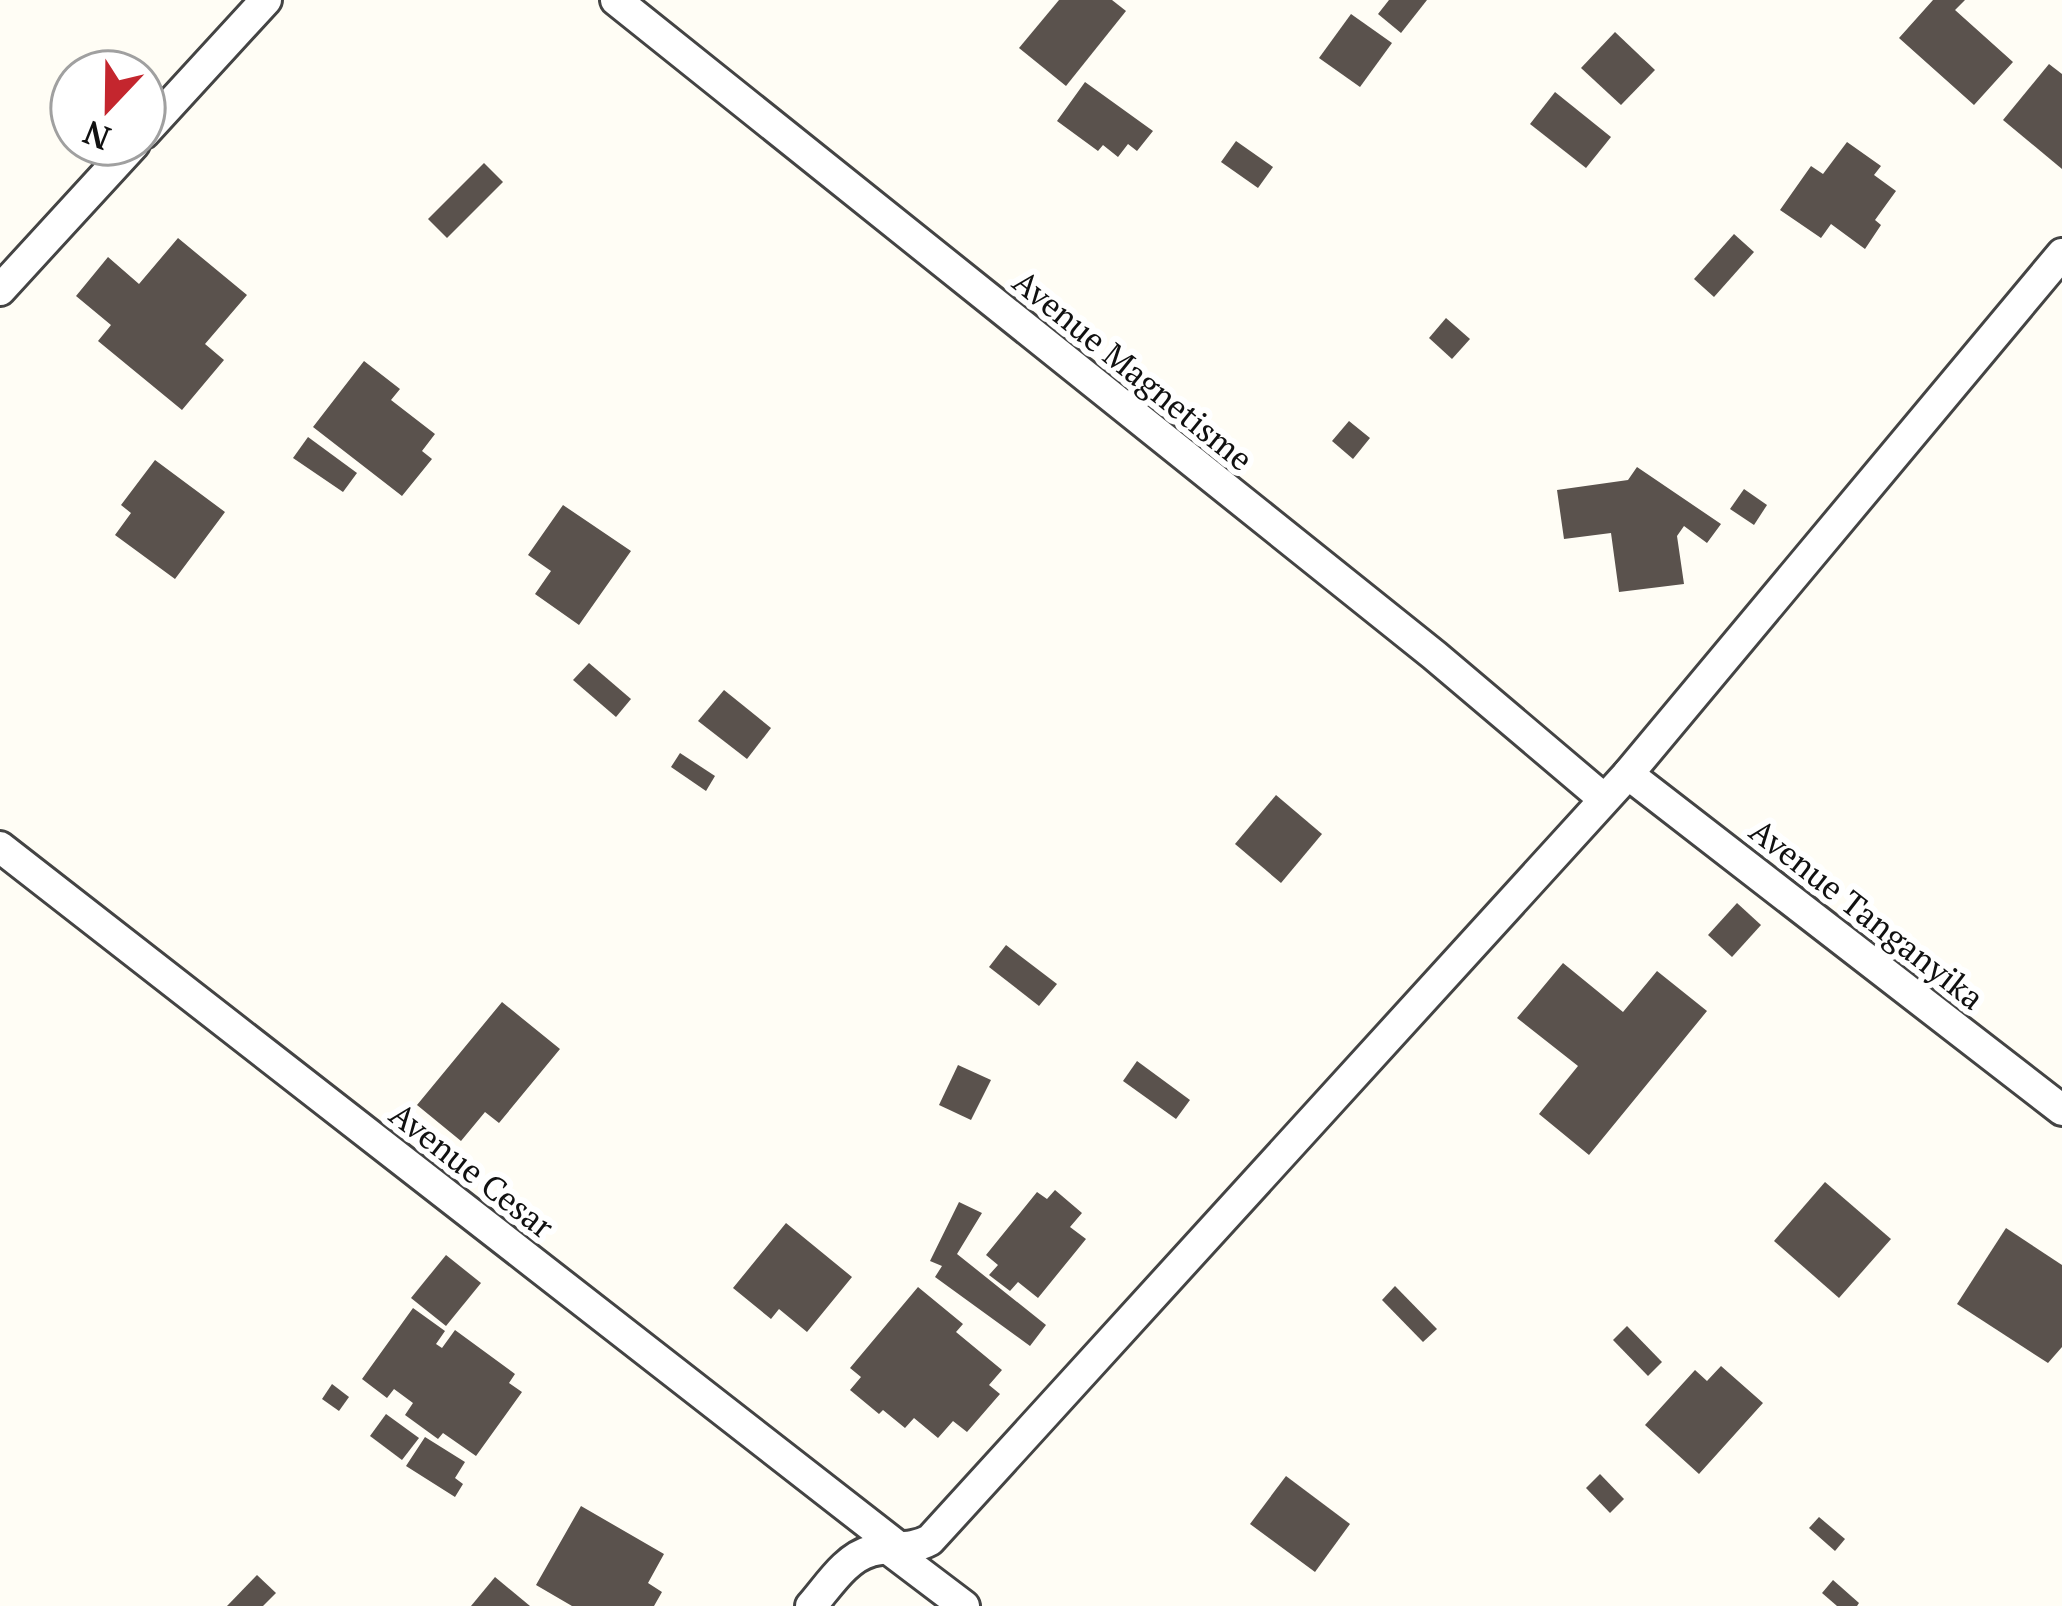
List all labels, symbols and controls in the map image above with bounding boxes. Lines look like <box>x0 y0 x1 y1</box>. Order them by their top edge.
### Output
north arrow <box>48 48 168 168</box>
text: N <box>77 112 116 161</box>
street label: Avenue Magnetisme <box>1005 260 1262 480</box>
street label: Avenue Tanganyika <box>1742 809 1993 1018</box>
street label: Avenue Cesar <box>382 1092 563 1247</box>

